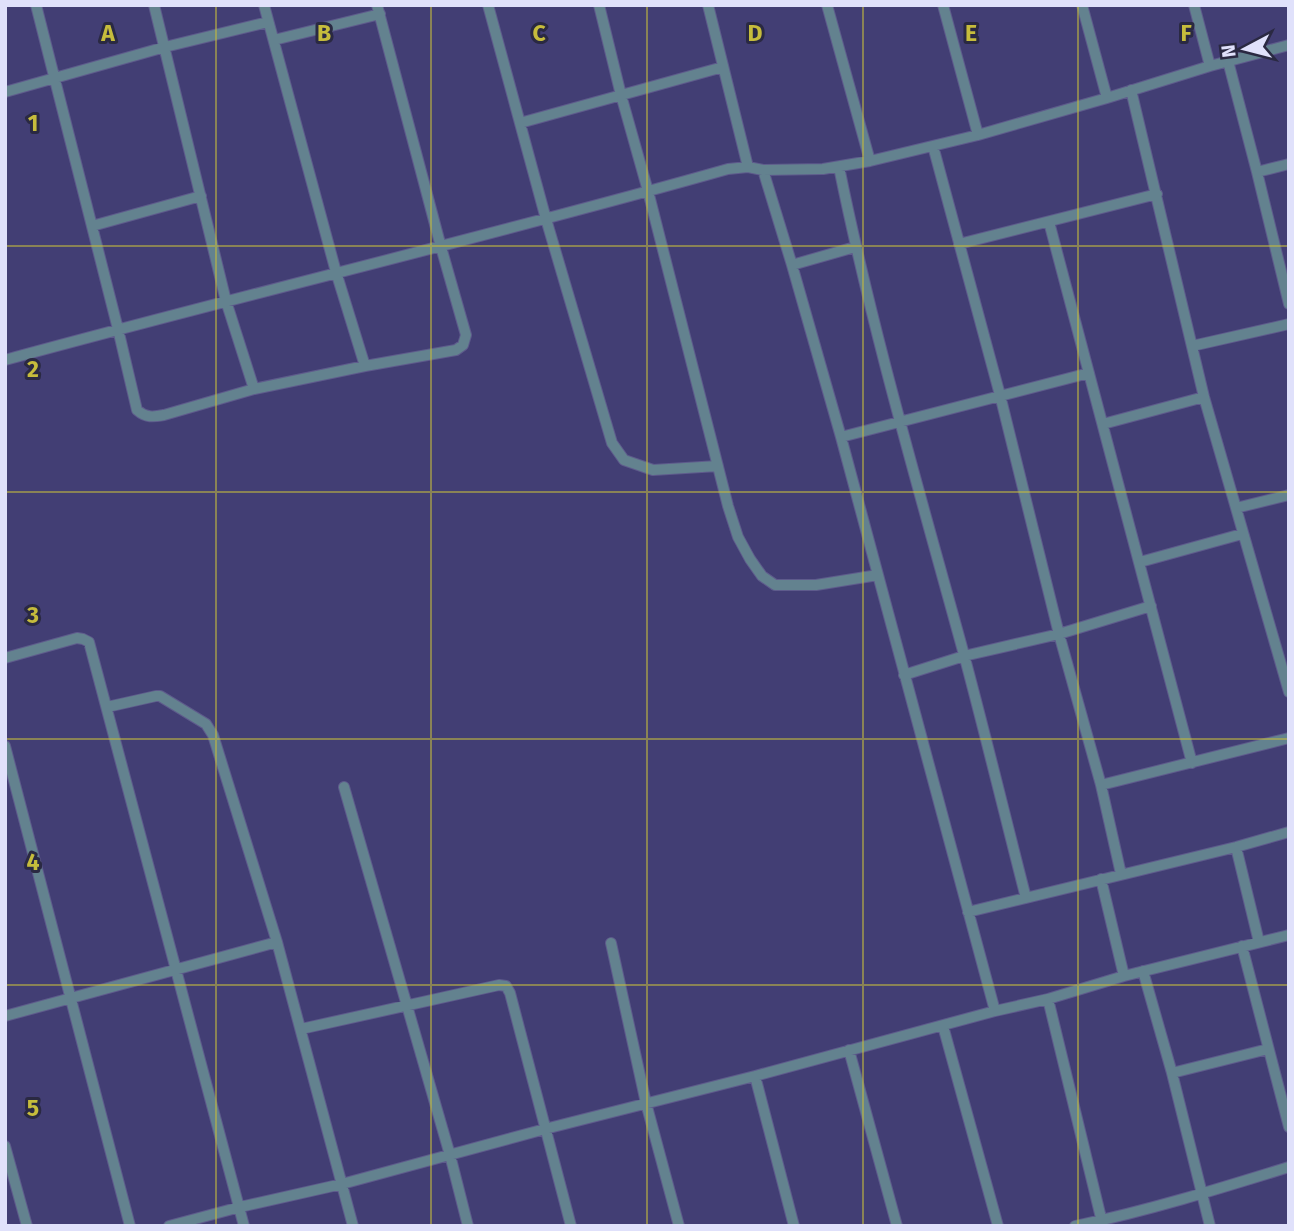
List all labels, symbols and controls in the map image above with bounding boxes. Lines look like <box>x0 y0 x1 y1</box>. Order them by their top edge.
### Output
north arrow <box>1210 14 1280 84</box>
text: A <box>100 19 115 47</box>
text: B <box>317 19 331 47</box>
text: C <box>532 19 546 47</box>
text: D <box>748 19 763 47</box>
text: E <box>965 19 977 47</box>
text: F <box>1180 19 1192 47</box>
text: N <box>1216 43 1241 59</box>
text: 1 <box>28 109 38 137</box>
text: 2 <box>27 355 39 383</box>
text: 3 <box>26 601 39 629</box>
text: 4 <box>27 848 40 876</box>
text: 5 <box>27 1094 39 1122</box>

